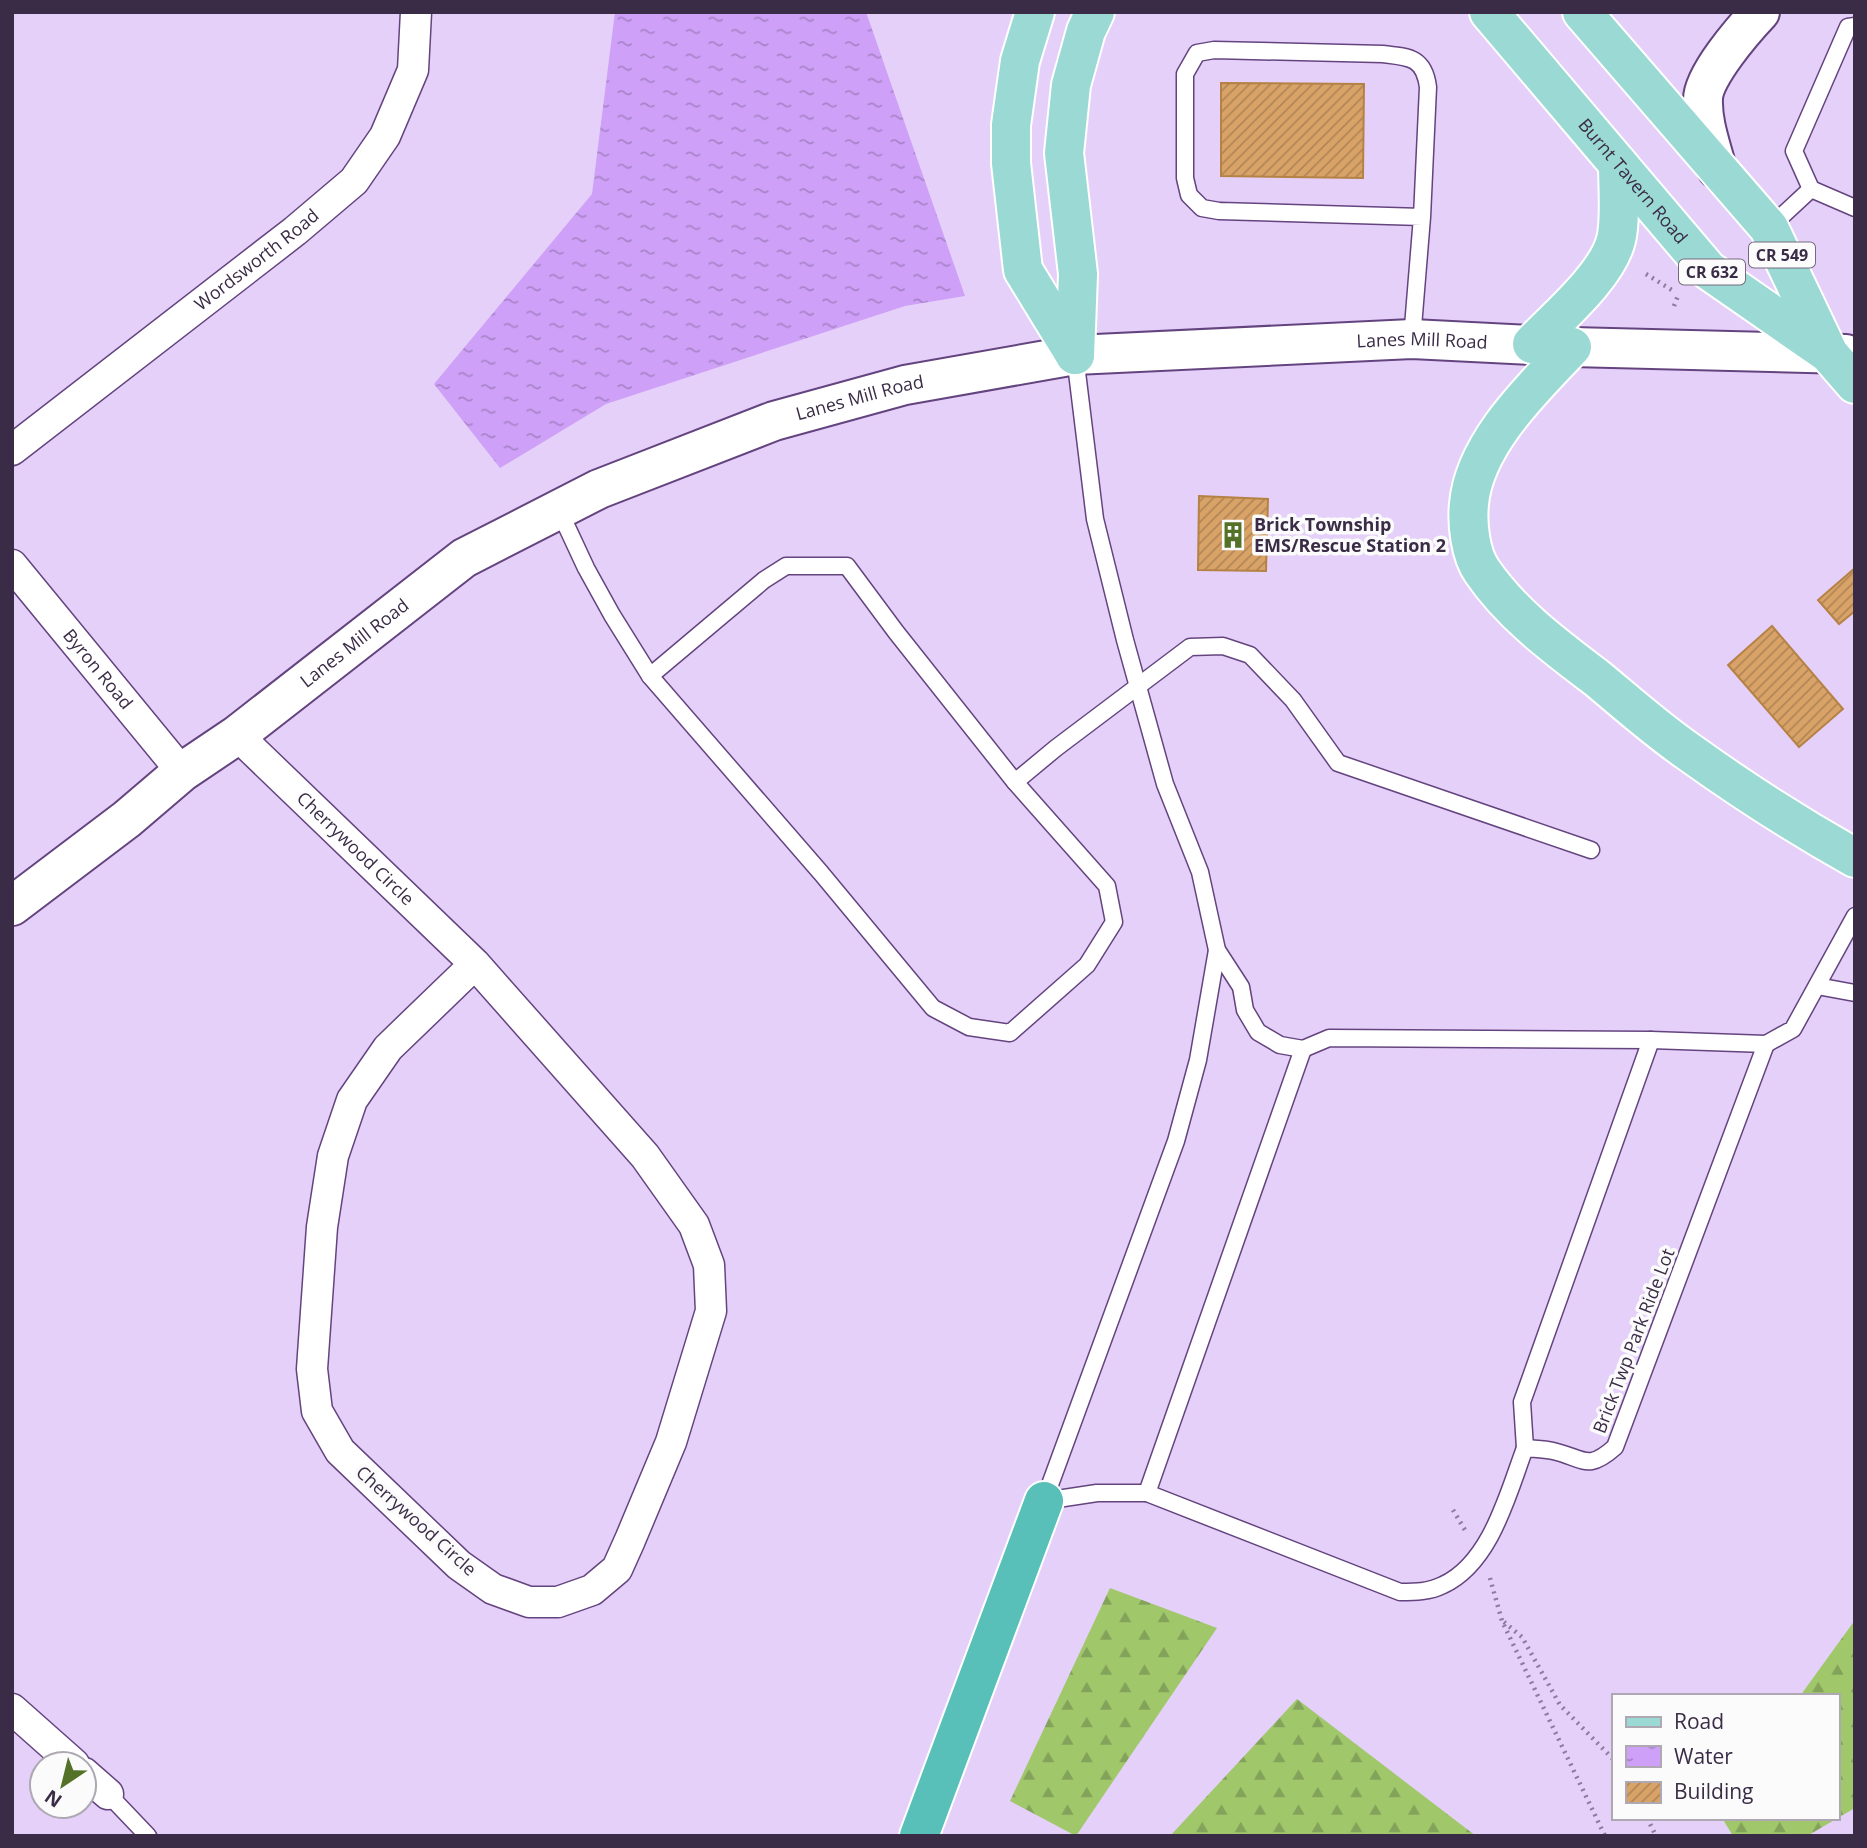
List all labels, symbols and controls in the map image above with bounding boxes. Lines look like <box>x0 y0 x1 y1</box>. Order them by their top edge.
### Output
street label: Burnt Tavern Road <box>1573 113 1693 248</box>
street label: Wordsworth Road <box>189 203 323 315</box>
road number: CR 549 <box>1749 243 1815 268</box>
road number: CR 632 <box>1679 260 1745 284</box>
street label: Lanes Mill Road <box>1356 326 1488 354</box>
street label: Lanes Mill Road <box>793 369 925 425</box>
place label: Brick Township EMS/Rescue Station 2 <box>1254 512 1446 557</box>
building icon: Brick Township EMS/Rescue Station 2 <box>1218 520 1248 550</box>
street label: Lanes Mill Road <box>295 593 413 692</box>
street label: Byron Road <box>58 623 139 714</box>
street label: Cherrywood Circle <box>292 786 420 910</box>
street label: Brick Twp Park Ride Lot <box>1587 1245 1679 1437</box>
street label: Cherrywood Circle <box>351 1460 482 1581</box>
legend <box>1612 1694 1839 1820</box>
text: Road <box>1674 1707 1724 1735</box>
text: Water <box>1674 1742 1733 1770</box>
north arrow <box>28 1750 98 1820</box>
text: Building <box>1674 1777 1753 1805</box>
text: N <box>39 1784 67 1814</box>

